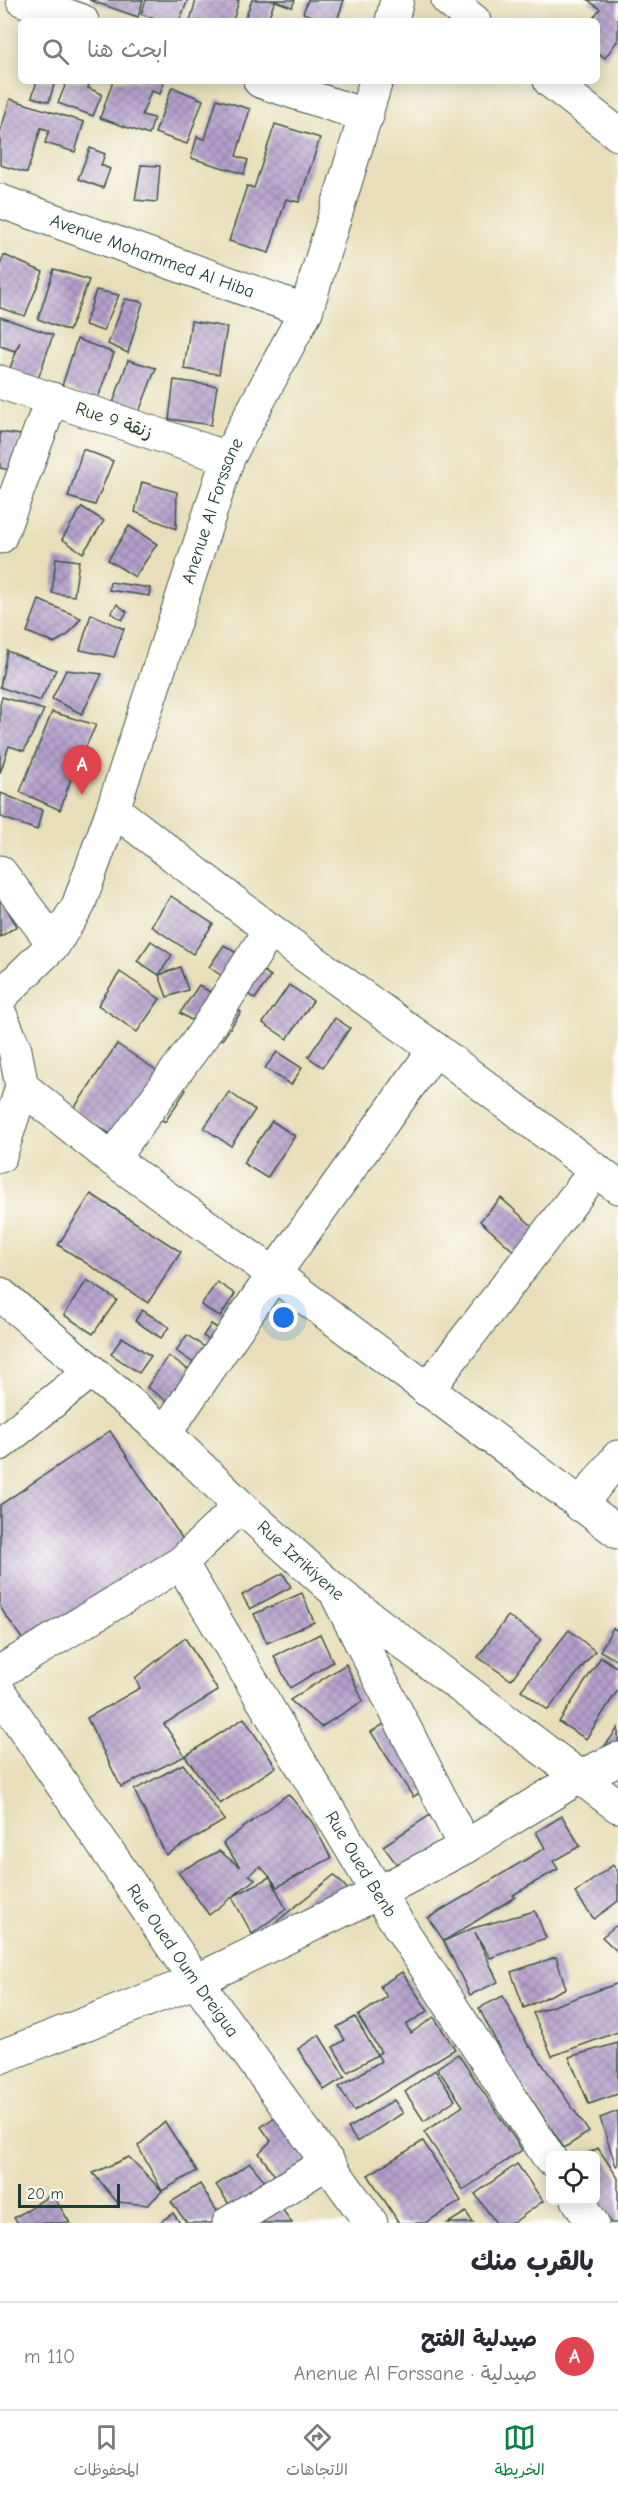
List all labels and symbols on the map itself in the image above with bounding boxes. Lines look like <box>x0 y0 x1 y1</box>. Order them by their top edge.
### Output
street label: Avenue Mohammed Al Hiba <box>47 210 257 303</box>
street label: Rue 9 زنقة <box>73 398 155 443</box>
street label: Anenue Al Forssane <box>177 434 248 587</box>
pin: A <box>62 746 101 795</box>
your location <box>269 1303 298 1332</box>
street label: Rue Izrikiyene <box>253 1516 348 1605</box>
street label: Rue Oued Benb <box>321 1808 401 1921</box>
street label: Rue Oued Oum Dreigua <box>122 1880 243 2041</box>
scale bar <box>18 2181 120 2208</box>

